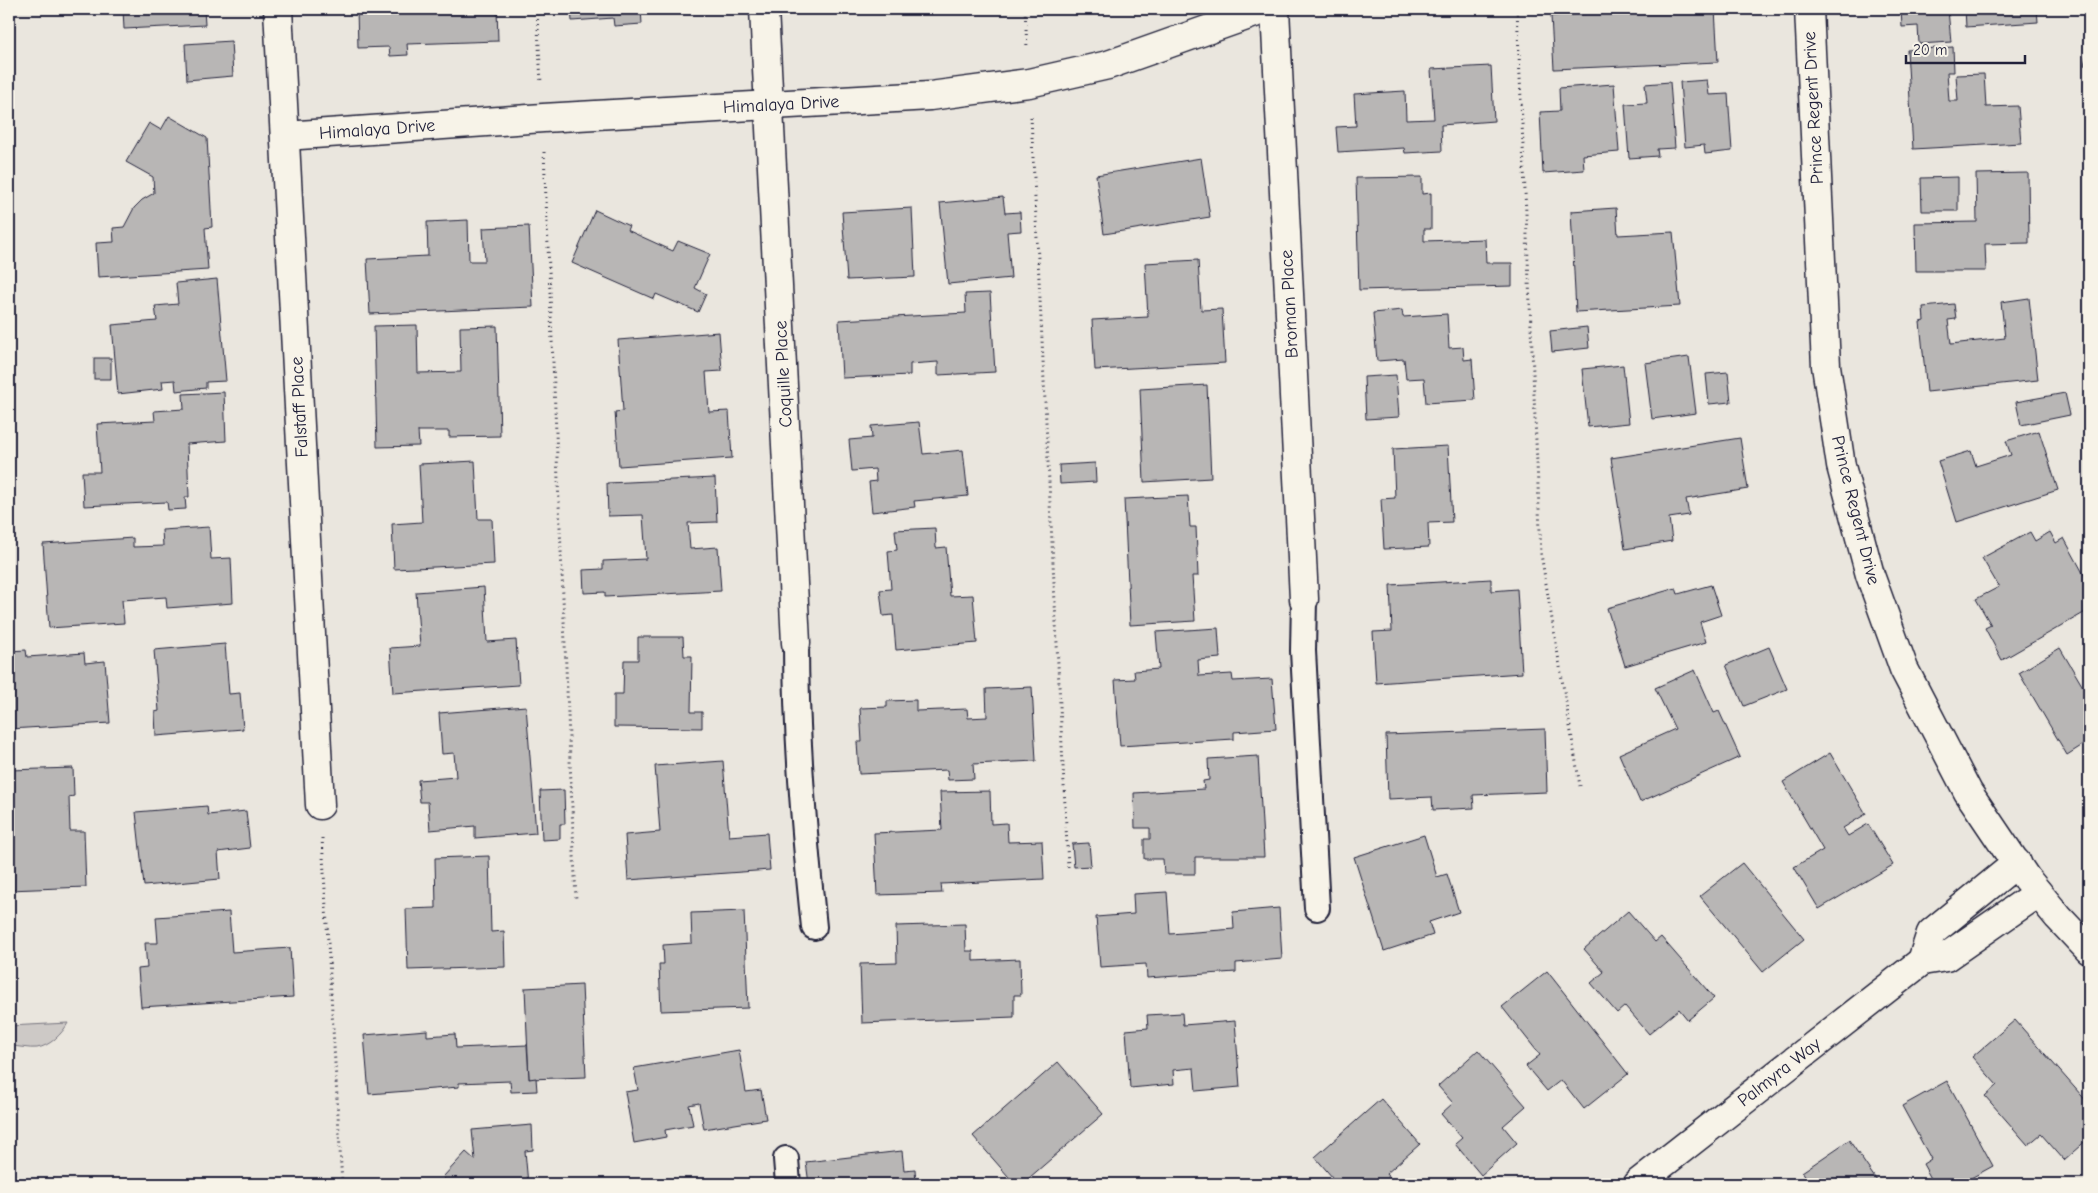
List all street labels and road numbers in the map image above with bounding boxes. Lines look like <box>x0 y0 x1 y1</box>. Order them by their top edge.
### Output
street label: Prince Regent Drive <box>1799 31 1828 185</box>
street label: Himalaya Drive <box>722 91 840 118</box>
street label: Himalaya Drive <box>318 115 436 144</box>
street label: Broman Place <box>1276 249 1303 359</box>
street label: Coquille Place <box>770 320 797 428</box>
street label: Falstaff Place <box>286 356 313 458</box>
street label: Prince Regent Drive <box>1827 433 1884 587</box>
street label: Palmyra Way <box>1734 1033 1826 1111</box>

